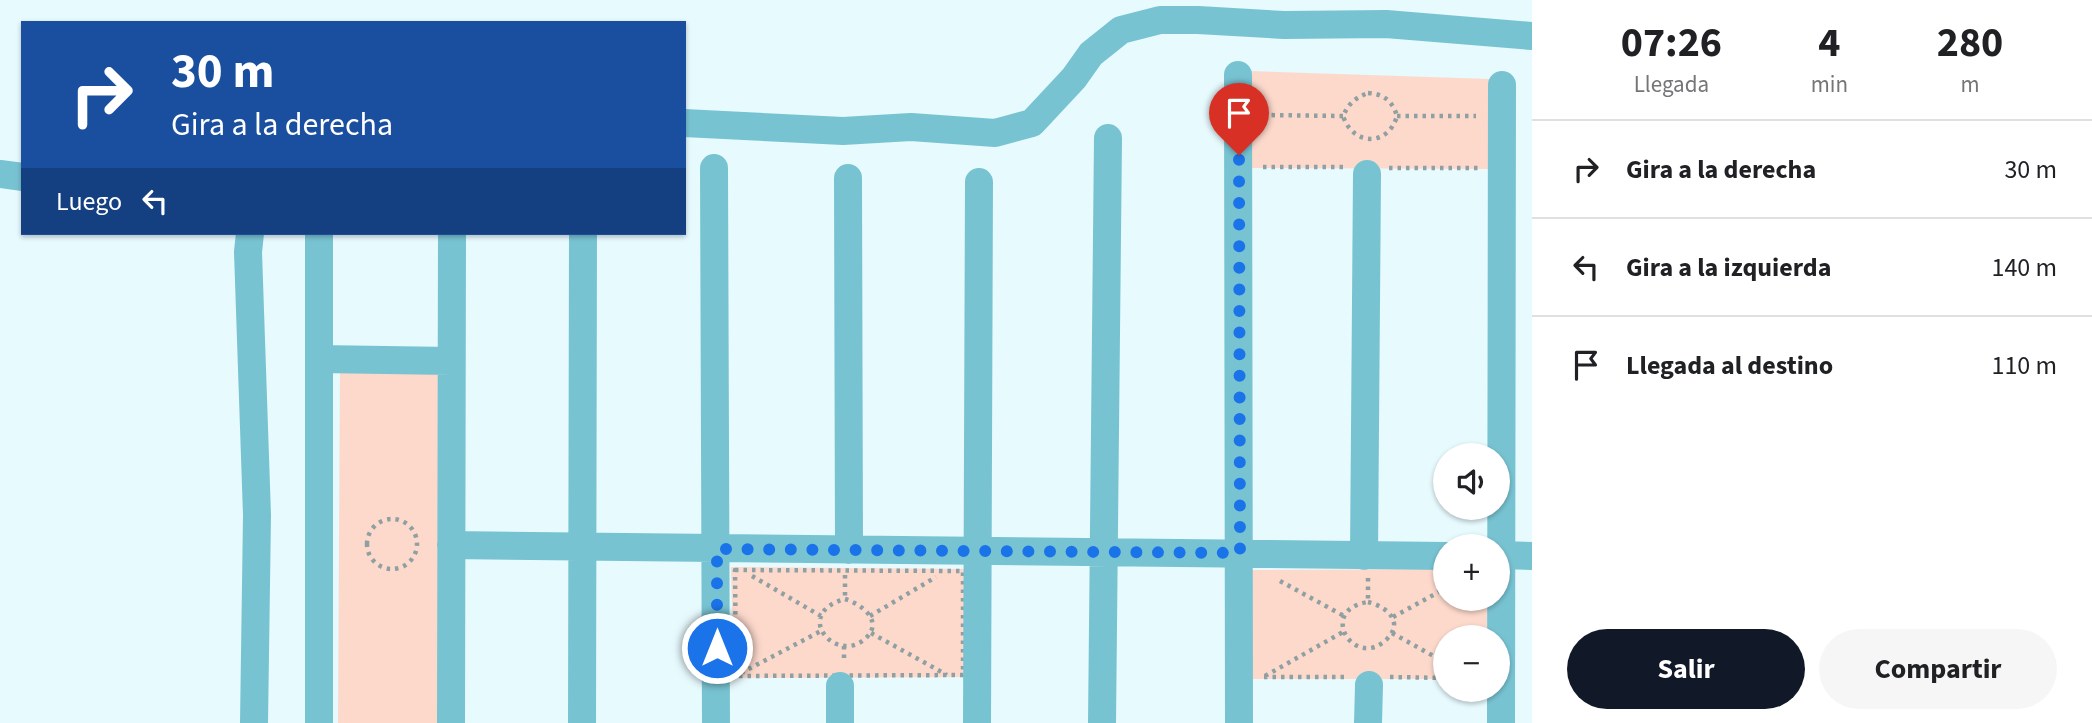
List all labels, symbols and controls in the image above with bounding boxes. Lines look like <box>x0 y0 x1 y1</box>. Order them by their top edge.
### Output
text: 07:26 <box>1621 13 1722 73</box>
text: 4 <box>1818 13 1840 73</box>
text: 280 <box>1937 13 2003 73</box>
text: 30 m <box>171 37 275 107</box>
icon: right <box>56 49 147 140</box>
text: Llegada <box>1634 68 1709 101</box>
text: min <box>1811 68 1848 101</box>
text: m <box>1960 68 1980 101</box>
pin <box>1209 83 1269 155</box>
icon: arrive <box>1220 94 1258 132</box>
text: Gira a la derecha <box>171 102 393 148</box>
icon: right <box>1567 150 1605 188</box>
text: Gira a la derecha <box>1626 151 1816 188</box>
text: 30 m <box>2004 151 2057 188</box>
icon: left <box>136 182 174 220</box>
text: Luego <box>56 183 122 220</box>
icon: left <box>1567 248 1605 286</box>
text: Gira a la izquierda <box>1626 249 1831 286</box>
text: 140 m <box>1991 249 2057 286</box>
icon: arrive <box>1567 346 1605 384</box>
text: Llegada al destino <box>1626 347 1833 384</box>
text: 110 m <box>1991 347 2057 384</box>
map controls <box>1433 443 1510 702</box>
button: sound <box>1433 443 1510 520</box>
button: + <box>1433 534 1510 611</box>
position arrow <box>680 611 754 685</box>
button: − <box>1433 625 1510 702</box>
button: Salir <box>1567 629 1805 709</box>
button: Compartir <box>1819 629 2057 709</box>

